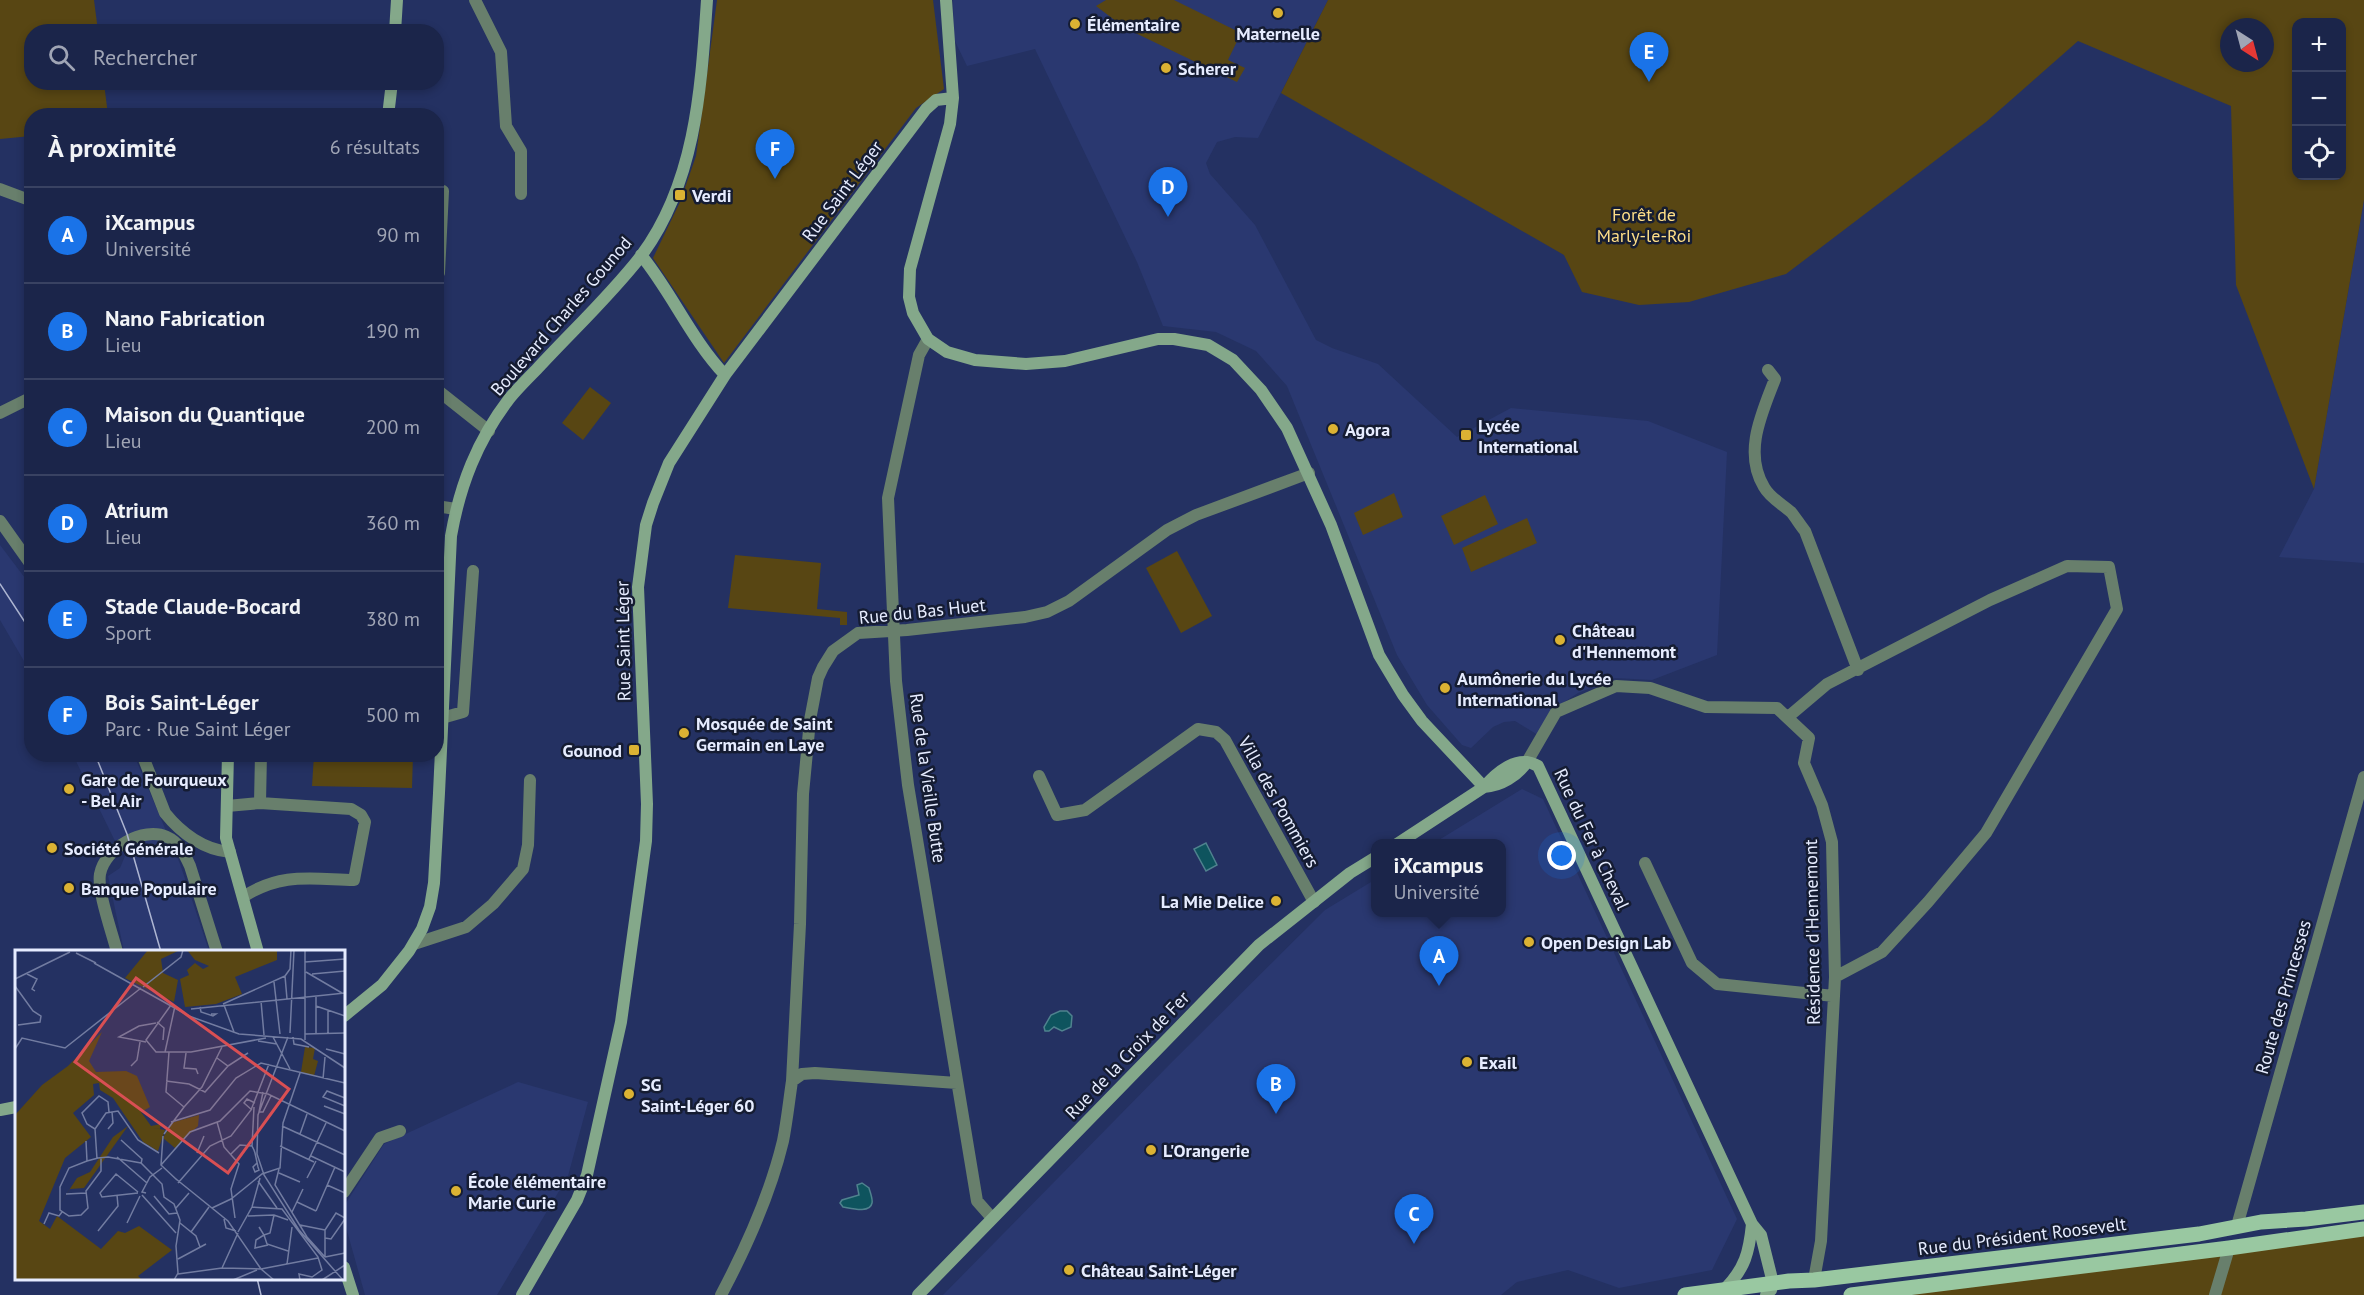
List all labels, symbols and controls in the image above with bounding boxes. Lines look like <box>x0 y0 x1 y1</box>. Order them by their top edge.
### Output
marker: Maternelle <box>1271 6 1285 20</box>
place label: Élémentaire <box>1087 13 1180 36</box>
marker: Élémentaire <box>1068 17 1082 31</box>
north arrow <box>2220 18 2274 72</box>
map controls <box>2292 18 2346 180</box>
button: + <box>2292 18 2346 72</box>
place label: Maternelle <box>1236 22 1320 45</box>
search box <box>24 24 444 90</box>
pin: E <box>1630 32 1668 82</box>
icon: search <box>45 41 78 74</box>
text: Rechercher <box>93 43 197 71</box>
place label: Scherer <box>1178 57 1237 80</box>
marker: Scherer <box>1159 61 1173 75</box>
button: − <box>2292 72 2346 126</box>
button: locate <box>2292 126 2346 180</box>
pin: F <box>756 130 794 179</box>
text: À proximité <box>48 131 176 164</box>
text: 6 résultats <box>330 134 420 160</box>
street label: Rue Saint Léger <box>797 136 887 246</box>
pin: D <box>1148 168 1188 217</box>
place label: Verdi <box>691 184 732 207</box>
marker: Verdi <box>673 188 687 202</box>
park label: Forêt de Marly-le-Roi <box>1597 203 1691 247</box>
text: iXcampus <box>105 208 195 236</box>
text: A <box>61 222 74 248</box>
text: 90 m <box>377 222 420 248</box>
street label: Boulevard Charles Gounod <box>486 232 636 400</box>
text: Université <box>105 236 191 262</box>
text: Nano Fabrication <box>105 304 265 332</box>
text: B <box>62 318 73 344</box>
text: 190 m <box>366 318 420 344</box>
text: Lieu <box>105 332 142 358</box>
text: Maison du Quantique <box>105 400 305 428</box>
text: C <box>62 414 73 440</box>
text: 200 m <box>366 414 420 440</box>
place label: Lycée International <box>1478 414 1579 458</box>
place label: Agora <box>1345 418 1390 441</box>
marker: Agora <box>1326 422 1340 436</box>
text: Lieu <box>105 428 142 454</box>
marker: Lycée International <box>1459 428 1473 442</box>
text: Atrium <box>105 496 169 524</box>
text: D <box>61 510 74 536</box>
text: 360 m <box>366 510 420 536</box>
text: Lieu <box>105 524 142 550</box>
street label: Rue Saint Léger <box>610 581 636 701</box>
text: Stade Claude-Bocard <box>105 592 301 620</box>
street label: Rue du Bas Huet <box>858 593 986 629</box>
text: E <box>62 606 73 632</box>
text: 380 m <box>366 606 420 632</box>
place label: Château d'Hennemont <box>1572 619 1677 663</box>
text: Sport <box>105 620 151 646</box>
marker: Château d'Hennemont <box>1553 633 1567 647</box>
place label: Aumônerie du Lycée International <box>1457 667 1611 711</box>
marker: Aumônerie du Lycée International <box>1438 681 1452 695</box>
text: Bois Saint-Léger <box>105 688 259 716</box>
street label: Rue de la Vieille Butte <box>905 692 951 864</box>
text: F <box>62 702 73 728</box>
text: 500 m <box>366 702 420 728</box>
place label: Mosquée de Saint Germain en Laye <box>696 712 833 756</box>
text: Parc · Rue Saint Léger <box>105 716 291 742</box>
marker: Mosquée de Saint Germain en Laye <box>677 726 691 740</box>
street label: Villa des Pommiers <box>1233 731 1325 872</box>
place label: Gounod <box>563 739 622 762</box>
marker: Gounod <box>627 743 641 757</box>
street label: Rue du Fer à Cheval <box>1549 765 1635 914</box>
place label: Gare de Fourqueux - Bel Air <box>81 768 227 812</box>
marker: Gare de Fourqueux - Bel Air <box>62 782 76 796</box>
place label: Société Générale <box>64 837 193 860</box>
popup <box>1371 839 1506 917</box>
street label: Résidence d'Hennemont <box>1799 839 1825 1025</box>
marker: Société Générale <box>45 841 59 855</box>
your location <box>1547 841 1576 870</box>
text: iXcampus <box>1394 851 1483 879</box>
place label: Banque Populaire <box>81 877 217 900</box>
text: Université <box>1394 879 1480 905</box>
marker: Banque Populaire <box>62 881 76 895</box>
place label: La Mie Delice <box>1161 890 1264 913</box>
marker: La Mie Delice <box>1269 894 1283 908</box>
street label: Route des Princesses <box>2250 917 2316 1077</box>
place label: Open Design Lab <box>1541 931 1672 954</box>
marker: Open Design Lab <box>1522 935 1536 949</box>
pin: A <box>1420 936 1458 986</box>
inset map <box>15 950 345 1280</box>
street label: Rue de la Croix de Fer <box>1060 986 1194 1124</box>
place label: Exail <box>1479 1051 1518 1074</box>
marker: Exail <box>1460 1055 1474 1069</box>
pin: B <box>1256 1064 1296 1114</box>
place label: SG Saint-Léger 60 <box>641 1073 754 1117</box>
marker: SG Saint-Léger 60 <box>622 1087 636 1101</box>
place label: L'Orangerie <box>1163 1139 1250 1162</box>
marker: L'Orangerie <box>1144 1143 1158 1157</box>
place label: École élémentaire Marie Curie <box>468 1170 606 1214</box>
marker: École élémentaire Marie Curie <box>449 1184 463 1198</box>
pin: C <box>1394 1194 1434 1244</box>
street label: Rue du Président Roosevelt <box>1917 1212 2127 1260</box>
place label: Château Saint-Léger <box>1081 1259 1237 1282</box>
marker: Château Saint-Léger <box>1062 1263 1076 1277</box>

